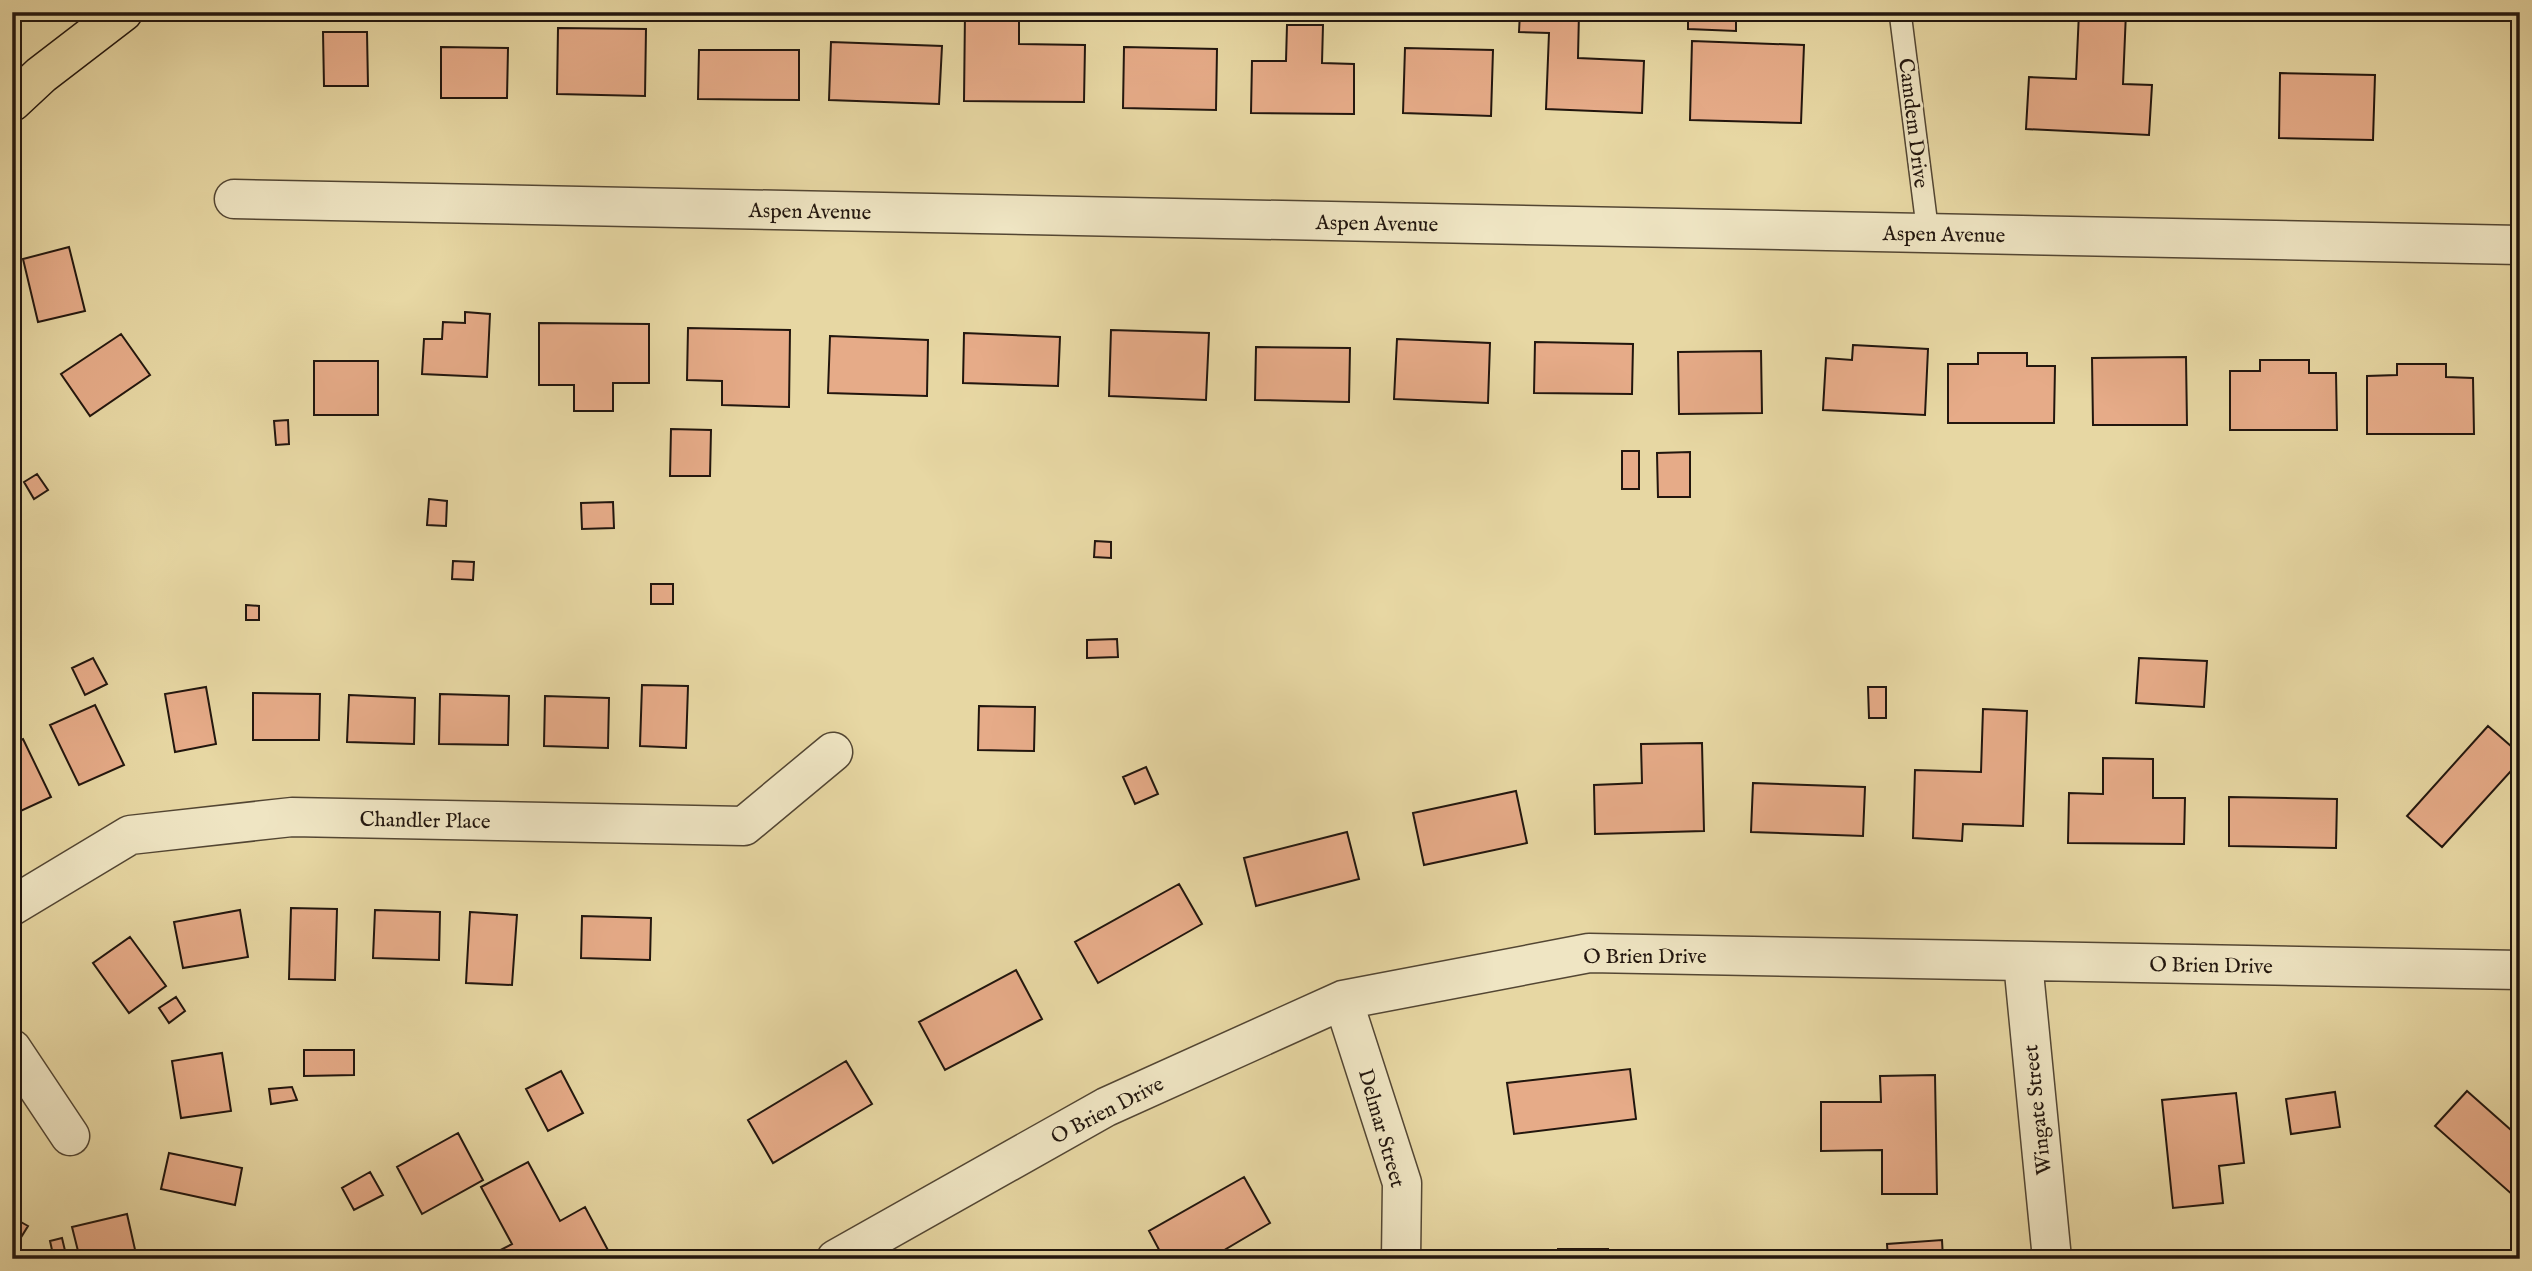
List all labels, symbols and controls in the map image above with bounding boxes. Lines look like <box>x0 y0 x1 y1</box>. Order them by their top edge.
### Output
street label: Camdem Drive <box>1891 57 1934 190</box>
street label: Aspen Avenue <box>747 198 872 227</box>
street label: Aspen Avenue <box>1314 210 1439 239</box>
street label: Aspen Avenue <box>1881 221 2006 250</box>
street label: Chandler Place <box>359 807 491 836</box>
street label: O Brien Drive <box>1583 944 1707 971</box>
street label: O Brien Drive <box>2149 952 2273 981</box>
street label: Wingate Street <box>2018 1043 2059 1176</box>
street label: Delmar Street <box>1351 1066 1410 1191</box>
street label: O Brien Drive <box>1047 1071 1169 1151</box>

